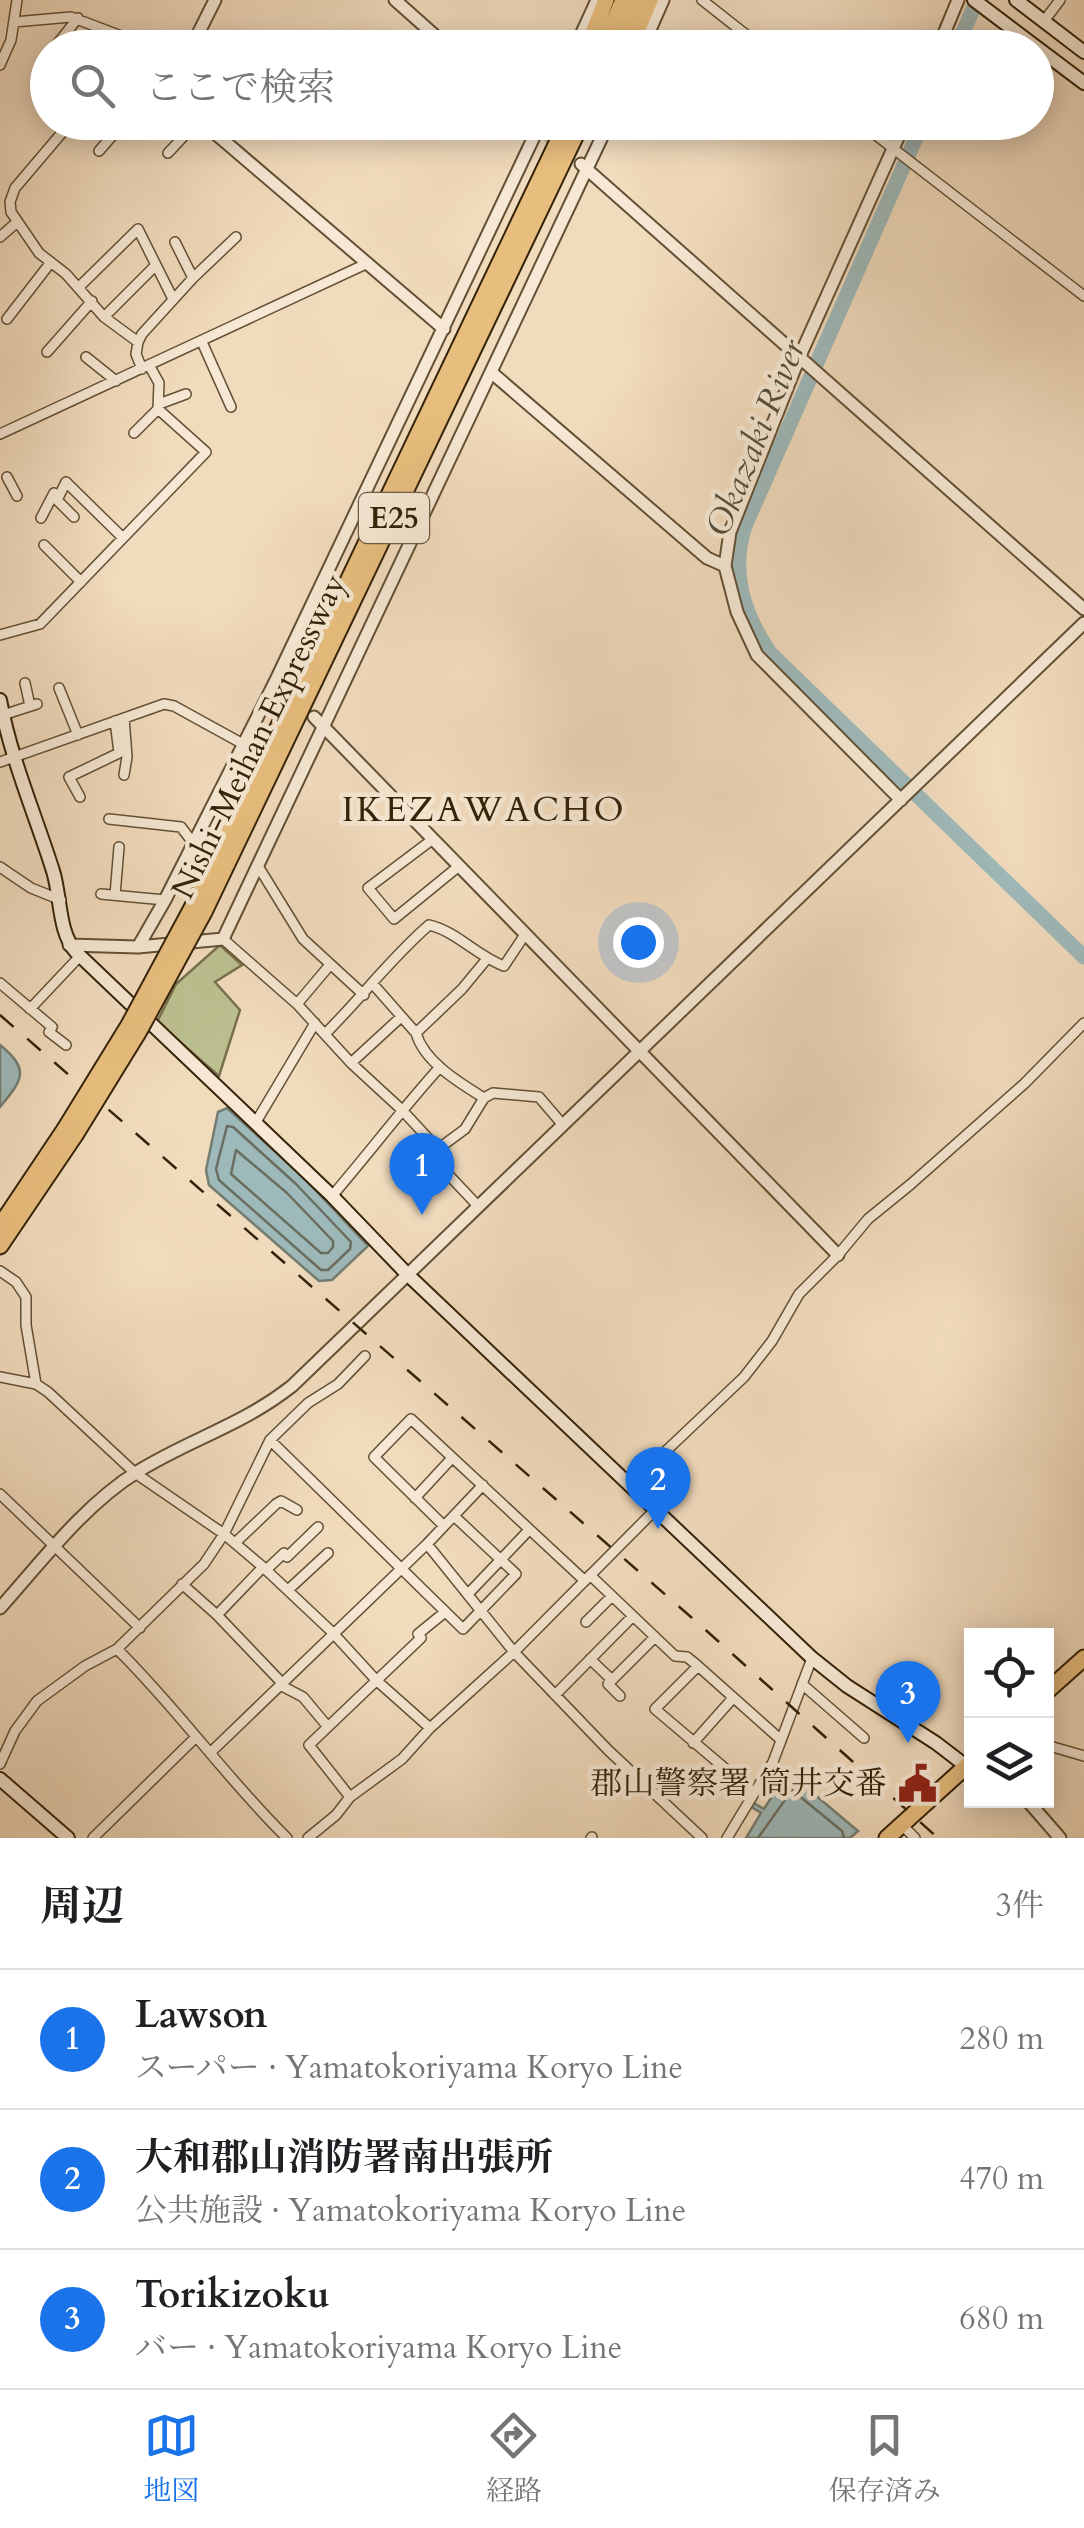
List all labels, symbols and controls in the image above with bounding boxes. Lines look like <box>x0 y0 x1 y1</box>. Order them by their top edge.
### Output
search box <box>30 30 1054 140</box>
icon: search <box>65 58 120 113</box>
text: ここで検索 <box>145 62 335 114</box>
water label: Okazaki River <box>695 331 818 544</box>
road number: E25 <box>359 493 429 543</box>
street label: Nishi-Meihan Expressway <box>161 567 357 906</box>
district label: IKEZAWACHO <box>342 786 626 834</box>
your location <box>613 917 664 968</box>
pin: 1 <box>390 1132 454 1215</box>
pin: 2 <box>626 1446 690 1529</box>
map controls <box>964 1628 1054 1808</box>
button: locate <box>964 1628 1054 1718</box>
pin: 3 <box>876 1660 940 1743</box>
button: layers <box>964 1718 1054 1808</box>
place label: 郡山警察署 筒井交番 <box>590 1762 887 1806</box>
public building icon: 郡山警察署 筒井交番 <box>896 1762 938 1804</box>
text: 周辺 <box>40 1878 124 1935</box>
text: 3件 <box>996 1884 1044 1928</box>
text: Lawson <box>135 1989 268 2041</box>
text: 1 <box>64 2017 81 2061</box>
text: 280 m <box>959 2017 1044 2061</box>
text: スーパー · Yamatokoriyama Koryo Line <box>135 2046 683 2090</box>
text: 大和郡山消防署南出張所 <box>135 2132 553 2184</box>
text: 2 <box>64 2157 81 2201</box>
text: 470 m <box>959 2157 1044 2201</box>
text: 公共施設 · Yamatokoriyama Koryo Line <box>135 2189 686 2233</box>
text: Torikizoku <box>135 2269 330 2321</box>
text: 3 <box>64 2297 81 2341</box>
text: 680 m <box>959 2297 1044 2341</box>
text: バー · Yamatokoriyama Koryo Line <box>135 2326 622 2370</box>
tab: 地図 <box>143 2408 199 2510</box>
tab: 経路 <box>486 2408 542 2510</box>
tab: 保存済み <box>829 2408 941 2510</box>

